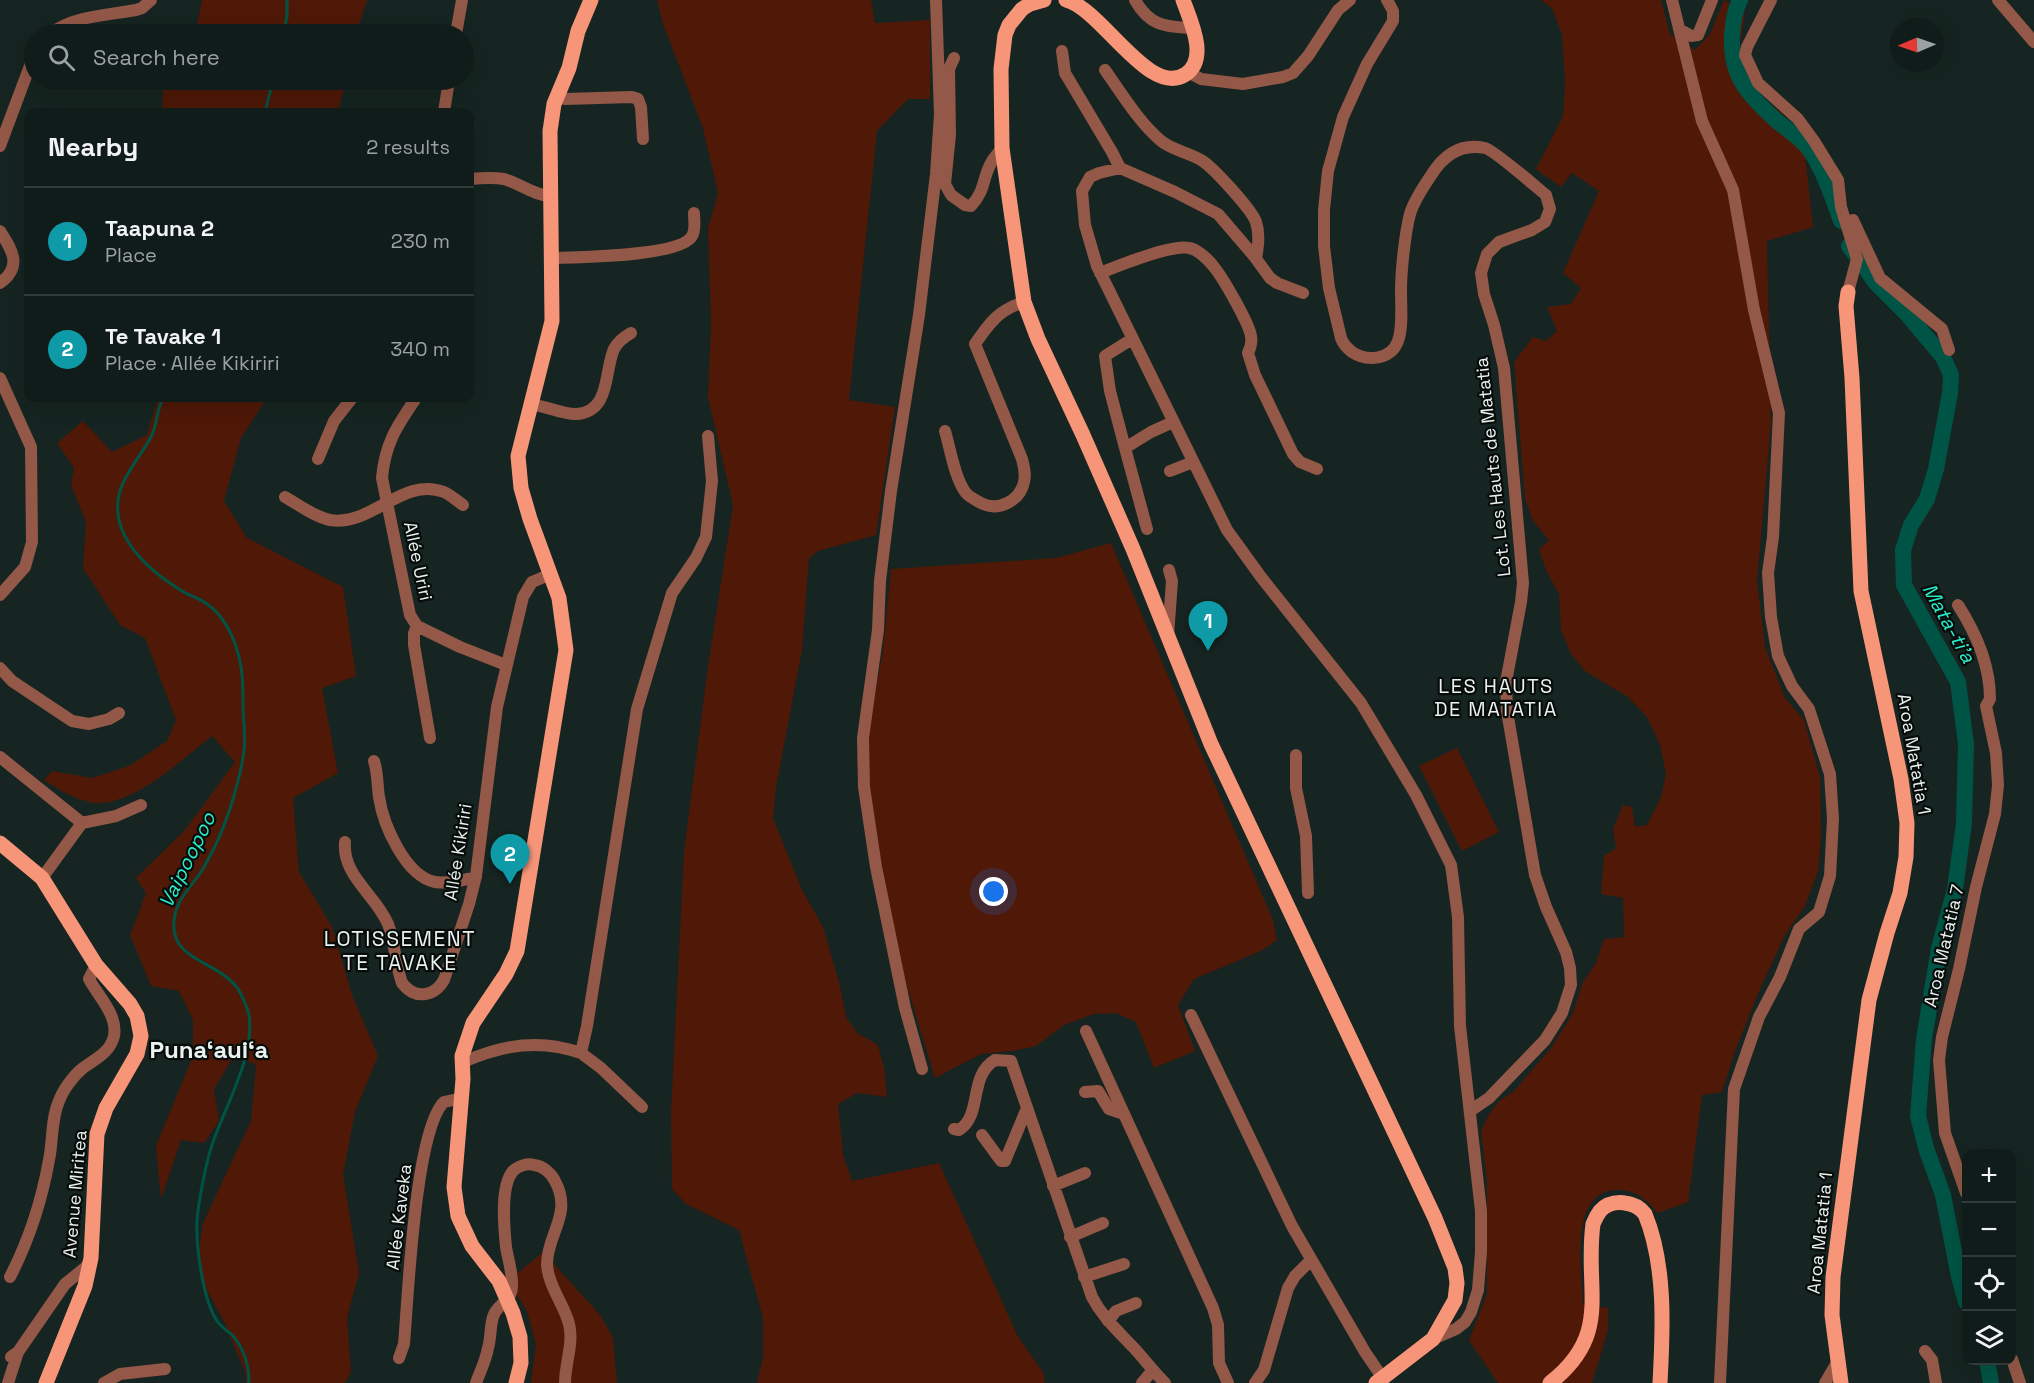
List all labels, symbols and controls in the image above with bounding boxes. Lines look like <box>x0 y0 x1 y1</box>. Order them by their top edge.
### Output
north arrow <box>1890 18 1944 72</box>
search box <box>24 24 474 90</box>
icon: search <box>45 41 78 74</box>
text: Search here <box>93 43 220 71</box>
text: Nearby <box>48 130 138 164</box>
text: 2 results <box>366 134 450 160</box>
text: Taapuna 2 <box>105 214 214 242</box>
text: 1 <box>63 228 72 254</box>
text: 230 m <box>391 228 450 254</box>
text: Place <box>105 242 157 268</box>
text: Te Tavake 1 <box>105 322 221 350</box>
text: 2 <box>62 336 73 362</box>
text: 340 m <box>390 336 450 362</box>
text: Place · Allée Kikiriri <box>105 350 280 376</box>
street label: Lot. Les Hauts de Matatia <box>1470 356 1515 578</box>
street label: Allée Uriri <box>399 519 438 603</box>
water label: Mata-ti'a <box>1916 578 1982 668</box>
pin: 1 <box>1188 602 1228 651</box>
district label: LES HAUTS DE MATATIA <box>1434 673 1558 722</box>
street label: Aroa Matatia 1 <box>1893 692 1936 816</box>
street label: Allée Kikiriri <box>438 802 477 902</box>
water label: Vaipoopoo <box>153 807 222 912</box>
pin: 2 <box>490 834 530 884</box>
your location <box>979 877 1008 906</box>
street label: Aroa Matatia 7 <box>1918 882 1969 1009</box>
district label: LOTISSEMENT TE TAVAKE <box>324 925 476 976</box>
district label: Punaʻauiʻa <box>150 1034 269 1065</box>
street label: Avenue Miritea <box>57 1129 92 1259</box>
map controls <box>1962 1149 2016 1365</box>
button: + <box>1962 1149 2016 1203</box>
street label: Allée Kaveka <box>381 1163 416 1271</box>
street label: Aroa Matatia 1 <box>1802 1171 1837 1295</box>
button: − <box>1962 1203 2016 1257</box>
button: locate <box>1962 1257 2016 1311</box>
button: layers <box>1962 1311 2016 1365</box>

